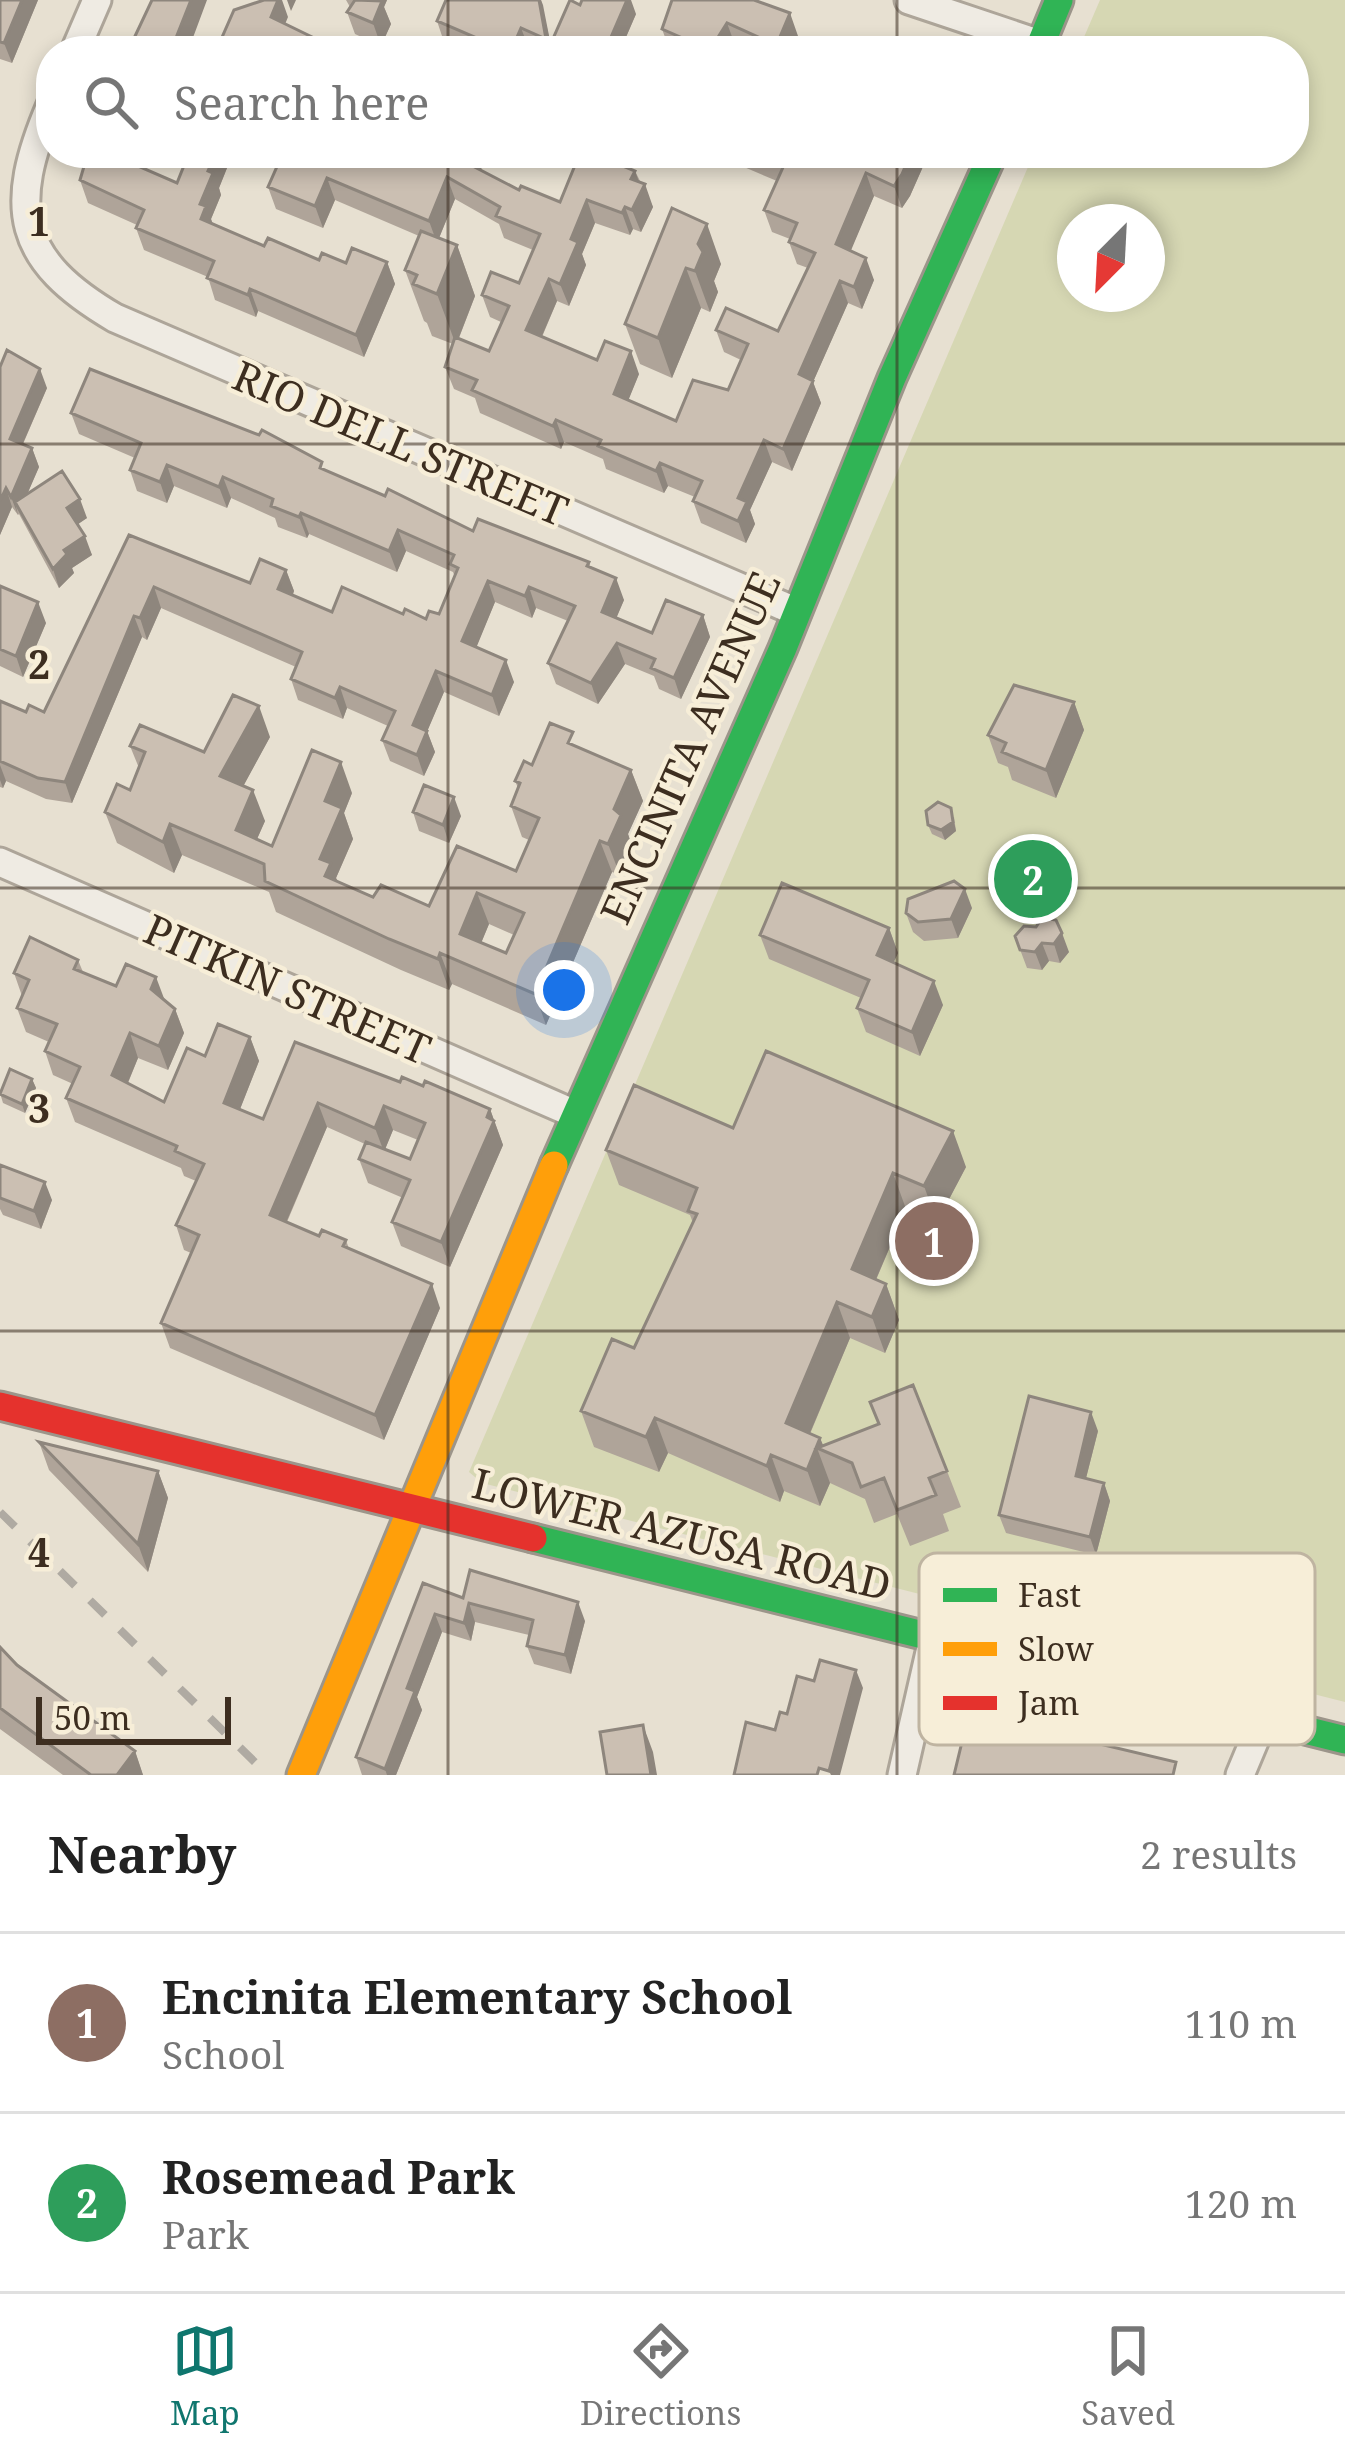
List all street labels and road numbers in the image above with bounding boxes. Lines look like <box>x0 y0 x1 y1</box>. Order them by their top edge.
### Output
street label: RIO DELL STREET <box>225 346 577 538</box>
street label: ENCINITA AVENUE <box>586 562 792 932</box>
street label: PITKIN STREET <box>136 899 440 1077</box>
street label: LOWER AZUSA ROAD <box>467 1453 897 1613</box>

